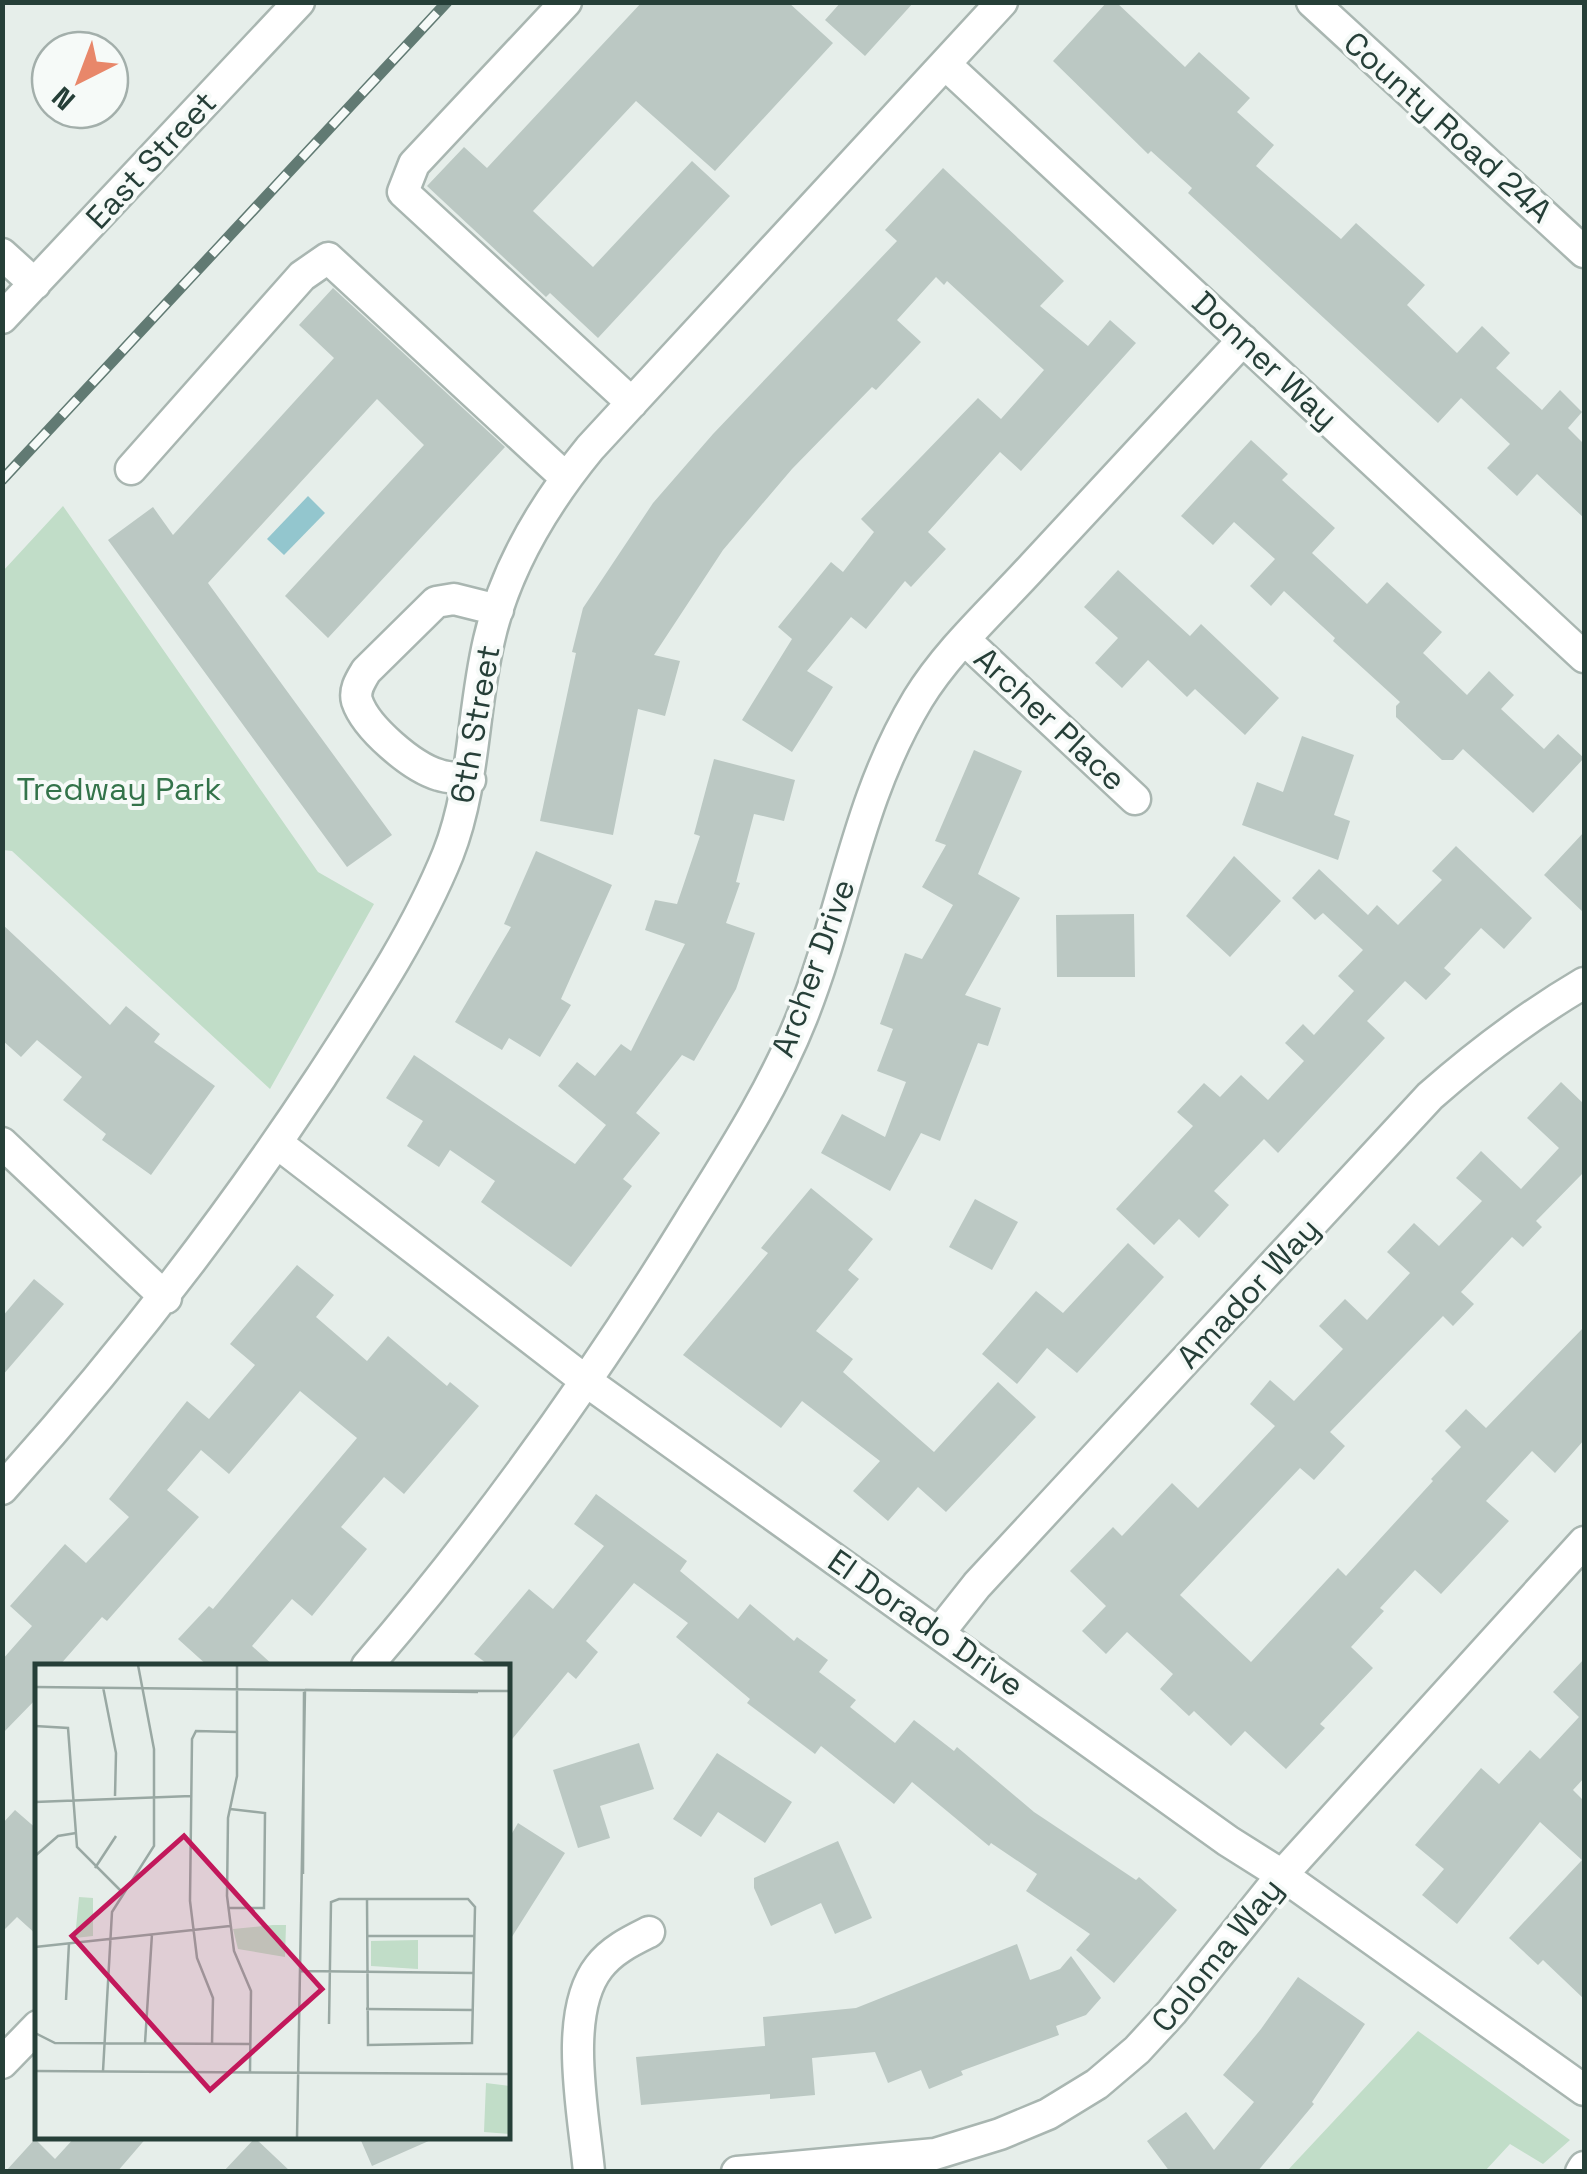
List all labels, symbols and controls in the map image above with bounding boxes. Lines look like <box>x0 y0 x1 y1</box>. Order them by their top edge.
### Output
street label: County Road 24A <box>1335 23 1561 231</box>
north arrow <box>30 30 130 130</box>
text: N <box>44 79 82 118</box>
street label: East Street <box>77 83 225 237</box>
street label: Donner Way <box>1184 282 1346 438</box>
street label: Archer Place <box>966 639 1134 799</box>
street label: 6th Street <box>441 642 509 806</box>
park label: Tredway Park <box>16 769 222 809</box>
street label: Archer Drive <box>762 874 864 1062</box>
street label: Amador Way <box>1168 1209 1328 1377</box>
street label: El Dorado Drive <box>820 1541 1032 1705</box>
inset map <box>35 1664 510 2139</box>
street label: Coloma Way <box>1143 1870 1291 2040</box>

